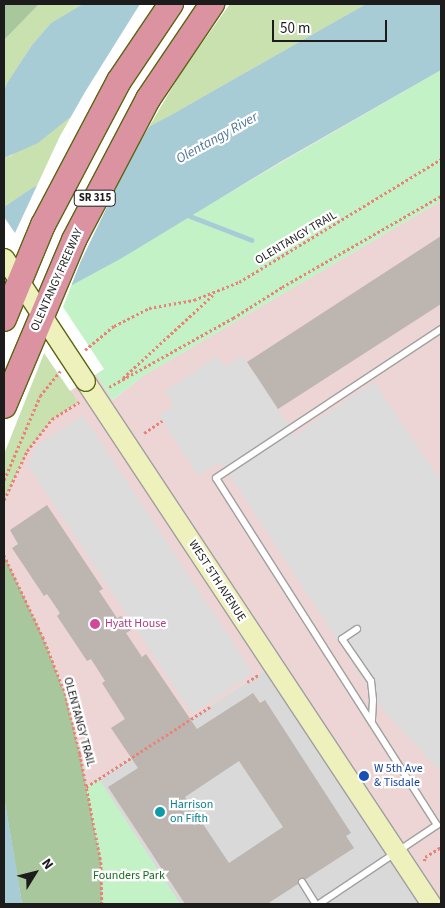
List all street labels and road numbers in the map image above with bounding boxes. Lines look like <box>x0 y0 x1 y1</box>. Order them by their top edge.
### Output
road number: SR 315 <box>74 190 116 207</box>
street label: OLENTANGY TRAIL <box>253 208 339 268</box>
street label: OLENTANGY FREEWAY <box>28 227 86 333</box>
street label: WEST 5TH AVENUE <box>185 538 249 624</box>
street label: OLENTANGY TRAIL <box>60 676 98 768</box>

